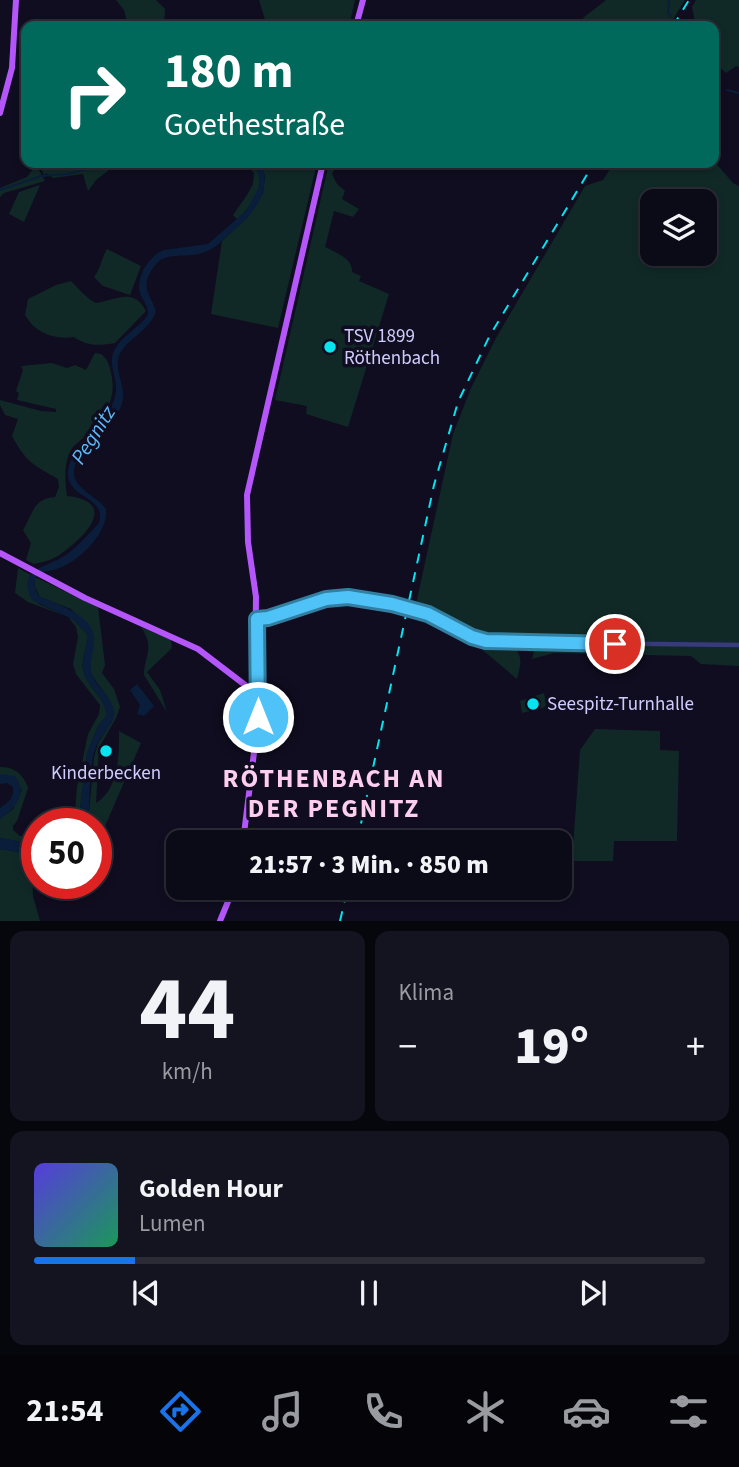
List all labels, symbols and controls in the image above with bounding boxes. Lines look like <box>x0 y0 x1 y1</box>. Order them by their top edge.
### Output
text: 180 m <box>164 37 293 107</box>
icon: right <box>49 49 140 140</box>
text: Goethestraße <box>164 102 345 148</box>
map controls <box>640 189 717 266</box>
button: layers <box>640 189 717 266</box>
place label: TSV 1899 Röthenbach <box>344 323 440 372</box>
marker: TSV 1899 Röthenbach <box>322 339 338 355</box>
water label: Pegnitz <box>63 399 123 470</box>
pin <box>585 614 645 674</box>
icon: arrive <box>596 625 634 663</box>
position arrow <box>221 680 295 754</box>
place label: Seespitz-Turnhalle <box>547 691 694 718</box>
marker: Seespitz-Turnhalle <box>525 696 541 712</box>
marker: Kinderbecken <box>98 743 114 759</box>
place label: Kinderbecken <box>51 760 161 787</box>
district label: RÖTHENBACH AN DER PEGNITZ <box>223 760 445 827</box>
speed limit sign: 50 <box>21 808 112 899</box>
text: 21:57 · 3 Min. · 850 m <box>249 846 489 883</box>
text: 44 <box>139 945 235 1074</box>
text: Klima <box>399 976 454 1009</box>
text: 19° <box>514 1010 589 1084</box>
text: − <box>399 1020 417 1074</box>
text: + <box>686 1020 705 1074</box>
text: km/h <box>162 1055 213 1088</box>
text: Golden Hour <box>139 1170 283 1207</box>
text: Lumen <box>139 1207 206 1240</box>
icon: previous <box>127 1274 165 1312</box>
icon: pause <box>350 1274 388 1312</box>
icon: next <box>574 1274 612 1312</box>
icon: directions <box>156 1387 205 1436</box>
icon: music <box>258 1387 307 1436</box>
icon: phone <box>359 1387 408 1436</box>
icon: climate <box>461 1387 510 1436</box>
icon: car <box>562 1387 611 1436</box>
icon: filters <box>664 1387 713 1436</box>
text: 21:54 <box>26 1388 103 1434</box>

